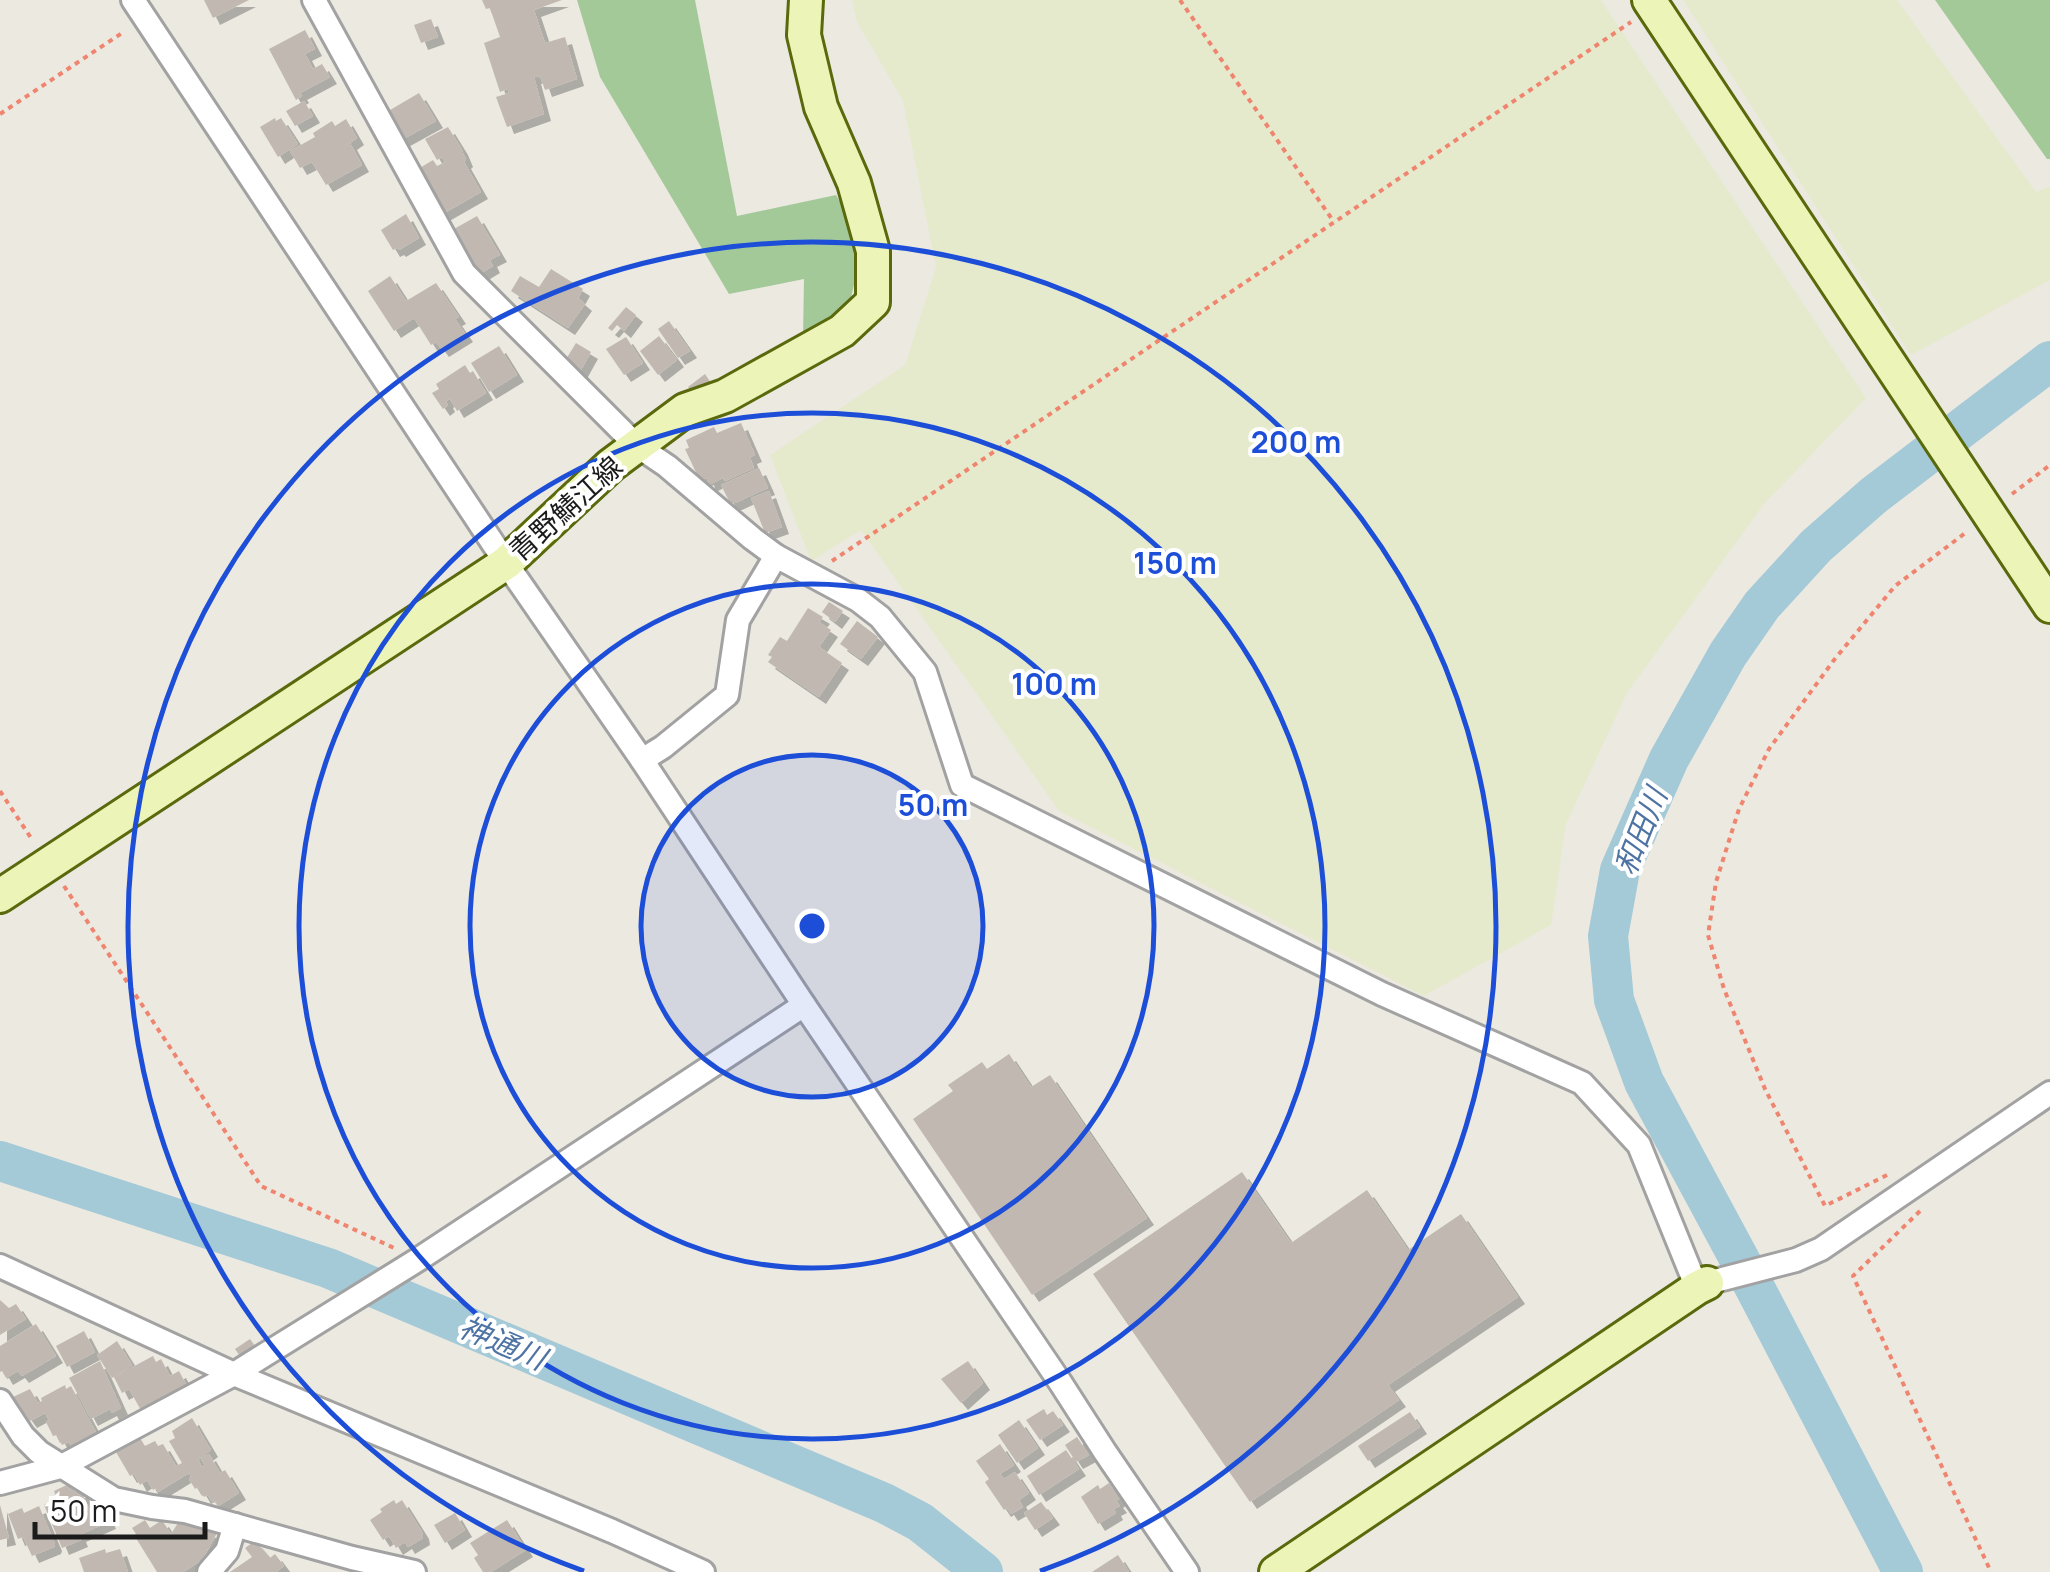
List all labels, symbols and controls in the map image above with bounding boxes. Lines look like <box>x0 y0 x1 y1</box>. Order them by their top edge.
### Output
text: 200 m <box>1251 421 1341 462</box>
street label: 青野鯖江線 <box>500 447 630 569</box>
text: 150 m <box>1133 542 1217 583</box>
text: 100 m <box>1011 663 1097 704</box>
water label: 和田川 <box>1604 779 1677 880</box>
text: 50 m <box>898 784 968 825</box>
centre of rings <box>794 908 830 944</box>
water label: 神通川 <box>454 1306 555 1380</box>
scale bar <box>35 1477 205 1539</box>
text: 50 m <box>50 1490 117 1531</box>

